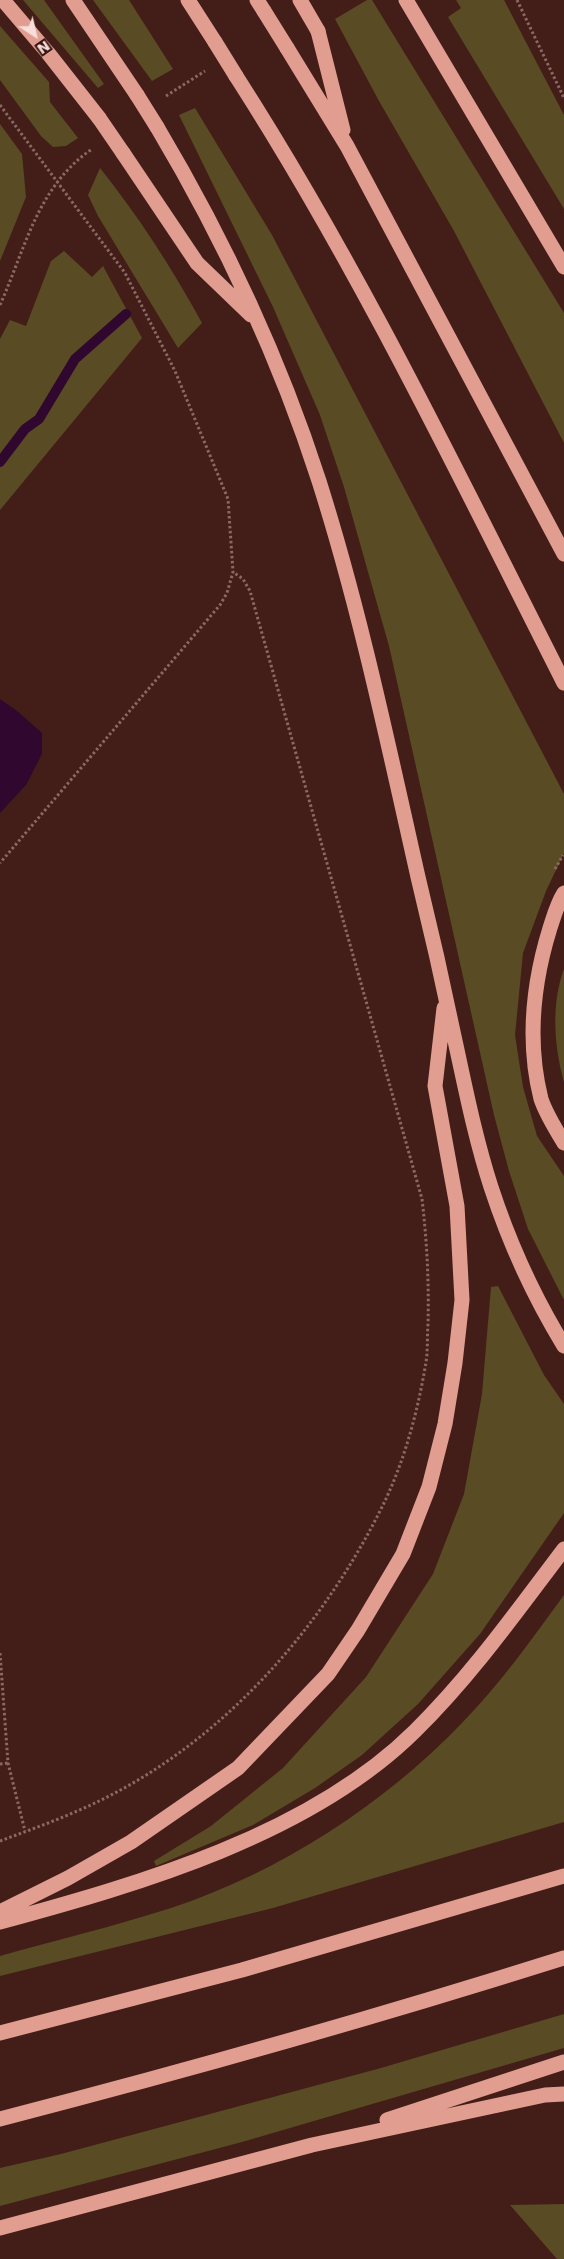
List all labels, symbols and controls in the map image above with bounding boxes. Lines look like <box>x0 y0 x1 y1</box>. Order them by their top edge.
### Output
north arrow <box>10 10 60 60</box>
text: N <box>34 37 53 57</box>

